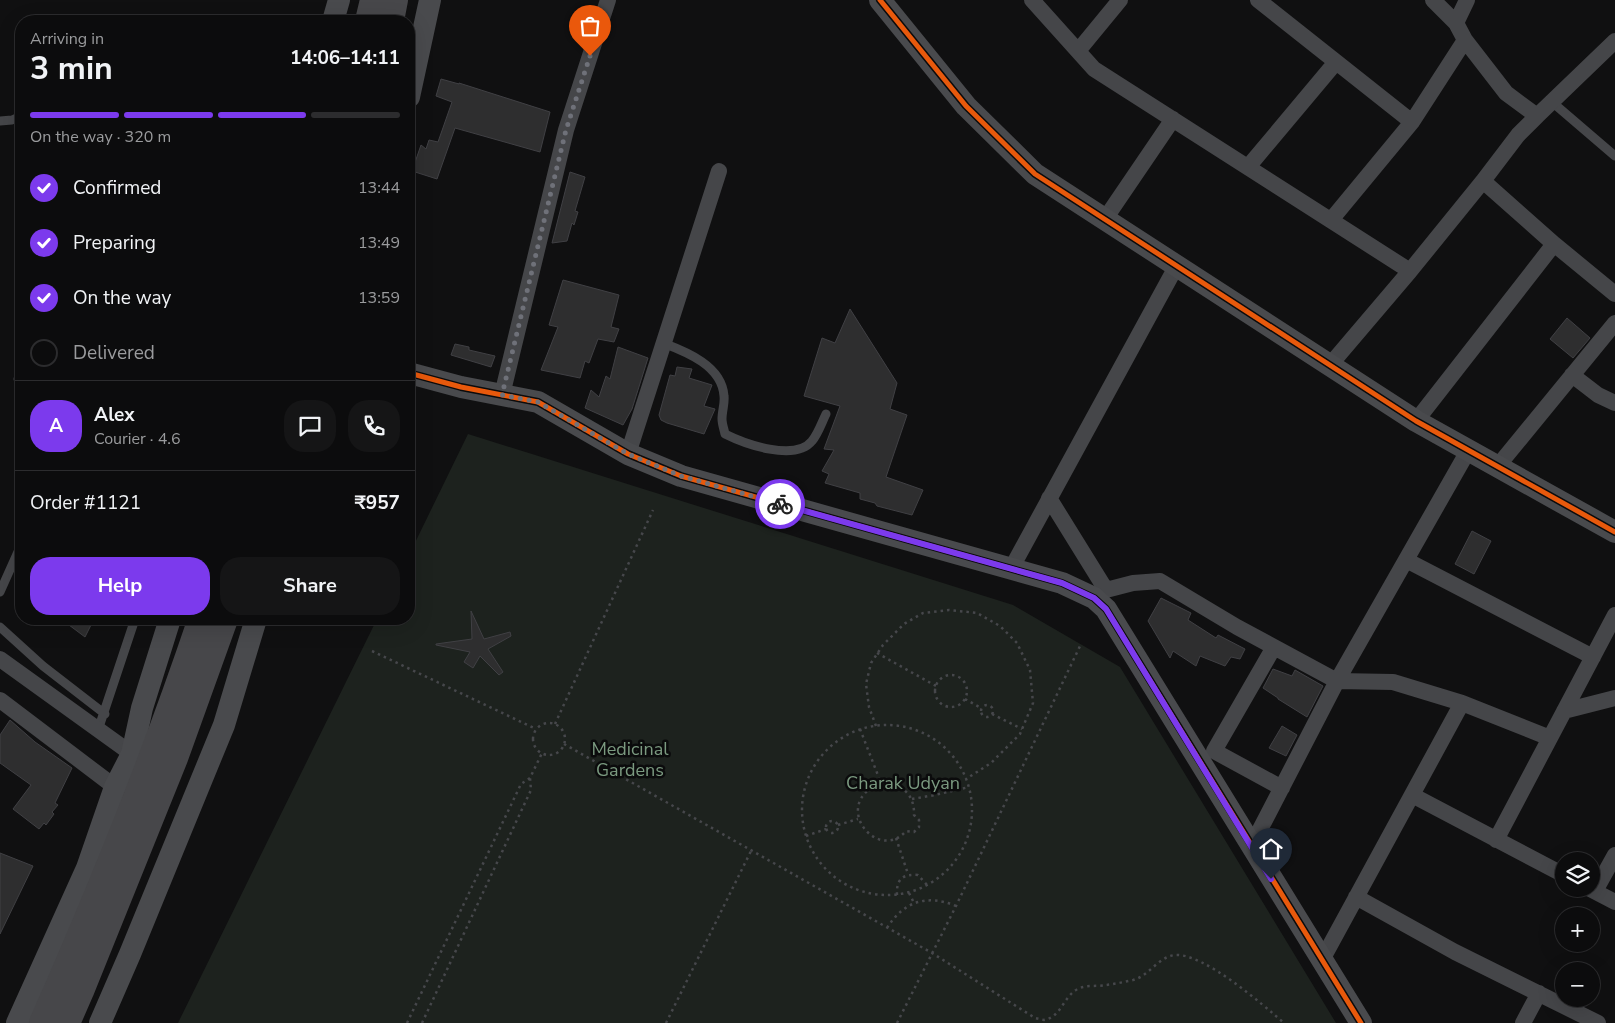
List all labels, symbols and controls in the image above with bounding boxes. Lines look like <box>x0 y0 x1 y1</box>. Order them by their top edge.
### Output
pin <box>569 5 611 56</box>
icon: bag <box>576 12 604 40</box>
text: Arriving in <box>30 28 104 50</box>
text: 14:06–14:11 <box>290 45 400 71</box>
text: 3 min <box>30 47 113 90</box>
text: On the way · 320 m <box>30 126 171 148</box>
icon: check <box>30 174 58 202</box>
text: Confirmed <box>73 175 161 201</box>
text: 13:44 <box>358 177 400 199</box>
icon: check <box>30 229 58 257</box>
text: Preparing <box>73 230 156 256</box>
text: 13:49 <box>358 232 400 254</box>
icon: check <box>30 284 58 312</box>
text: On the way <box>73 285 171 311</box>
text: 13:59 <box>358 287 400 309</box>
text: Delivered <box>73 340 155 366</box>
button: chat <box>284 400 336 452</box>
button: phone <box>348 400 400 452</box>
text: Alex <box>94 402 135 428</box>
text: A <box>49 413 63 439</box>
text: Courier · 4.6 <box>94 428 180 450</box>
courier <box>755 479 805 529</box>
text: Order #1121 <box>30 490 141 516</box>
text: ₹957 <box>354 490 400 516</box>
icon: bike <box>766 490 794 518</box>
button: Help <box>30 557 210 615</box>
button: Share <box>220 557 400 615</box>
park label: Medicinal Gardens <box>591 737 669 782</box>
park label: Charak Udyan <box>846 771 960 795</box>
pin <box>1250 828 1292 879</box>
icon: home <box>1257 835 1285 863</box>
map controls <box>1555 852 1600 1007</box>
button: layers <box>1555 852 1600 897</box>
button: + <box>1555 907 1600 952</box>
button: − <box>1555 962 1600 1007</box>

